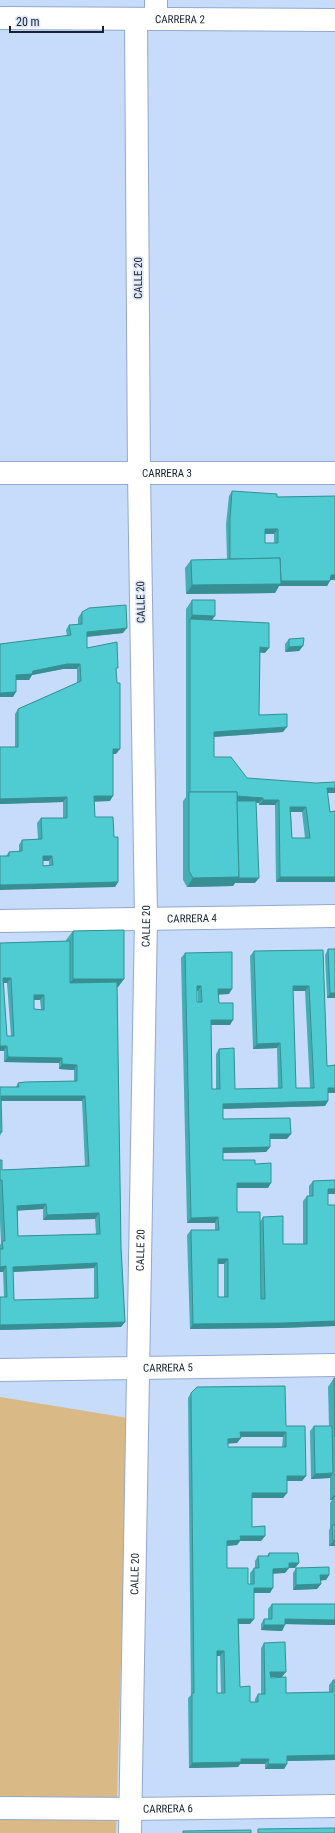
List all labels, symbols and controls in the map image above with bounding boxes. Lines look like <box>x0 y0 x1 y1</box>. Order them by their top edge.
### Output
scale bar <box>10 8 103 34</box>
street label: CARRERA 2 <box>155 12 205 26</box>
text: 20 m <box>16 15 40 29</box>
street label: CALLE 20 <box>132 257 145 299</box>
street label: CARRERA 3 <box>142 467 192 480</box>
street label: CALLE 20 <box>134 581 148 623</box>
street label: CALLE 20 <box>139 905 153 947</box>
street label: CARRERA 4 <box>167 911 218 925</box>
street label: CALLE 20 <box>133 1229 147 1271</box>
street label: CARRERA 5 <box>143 1361 193 1374</box>
street label: CALLE 20 <box>128 1553 141 1595</box>
street label: CARRERA 6 <box>143 1802 193 1815</box>

